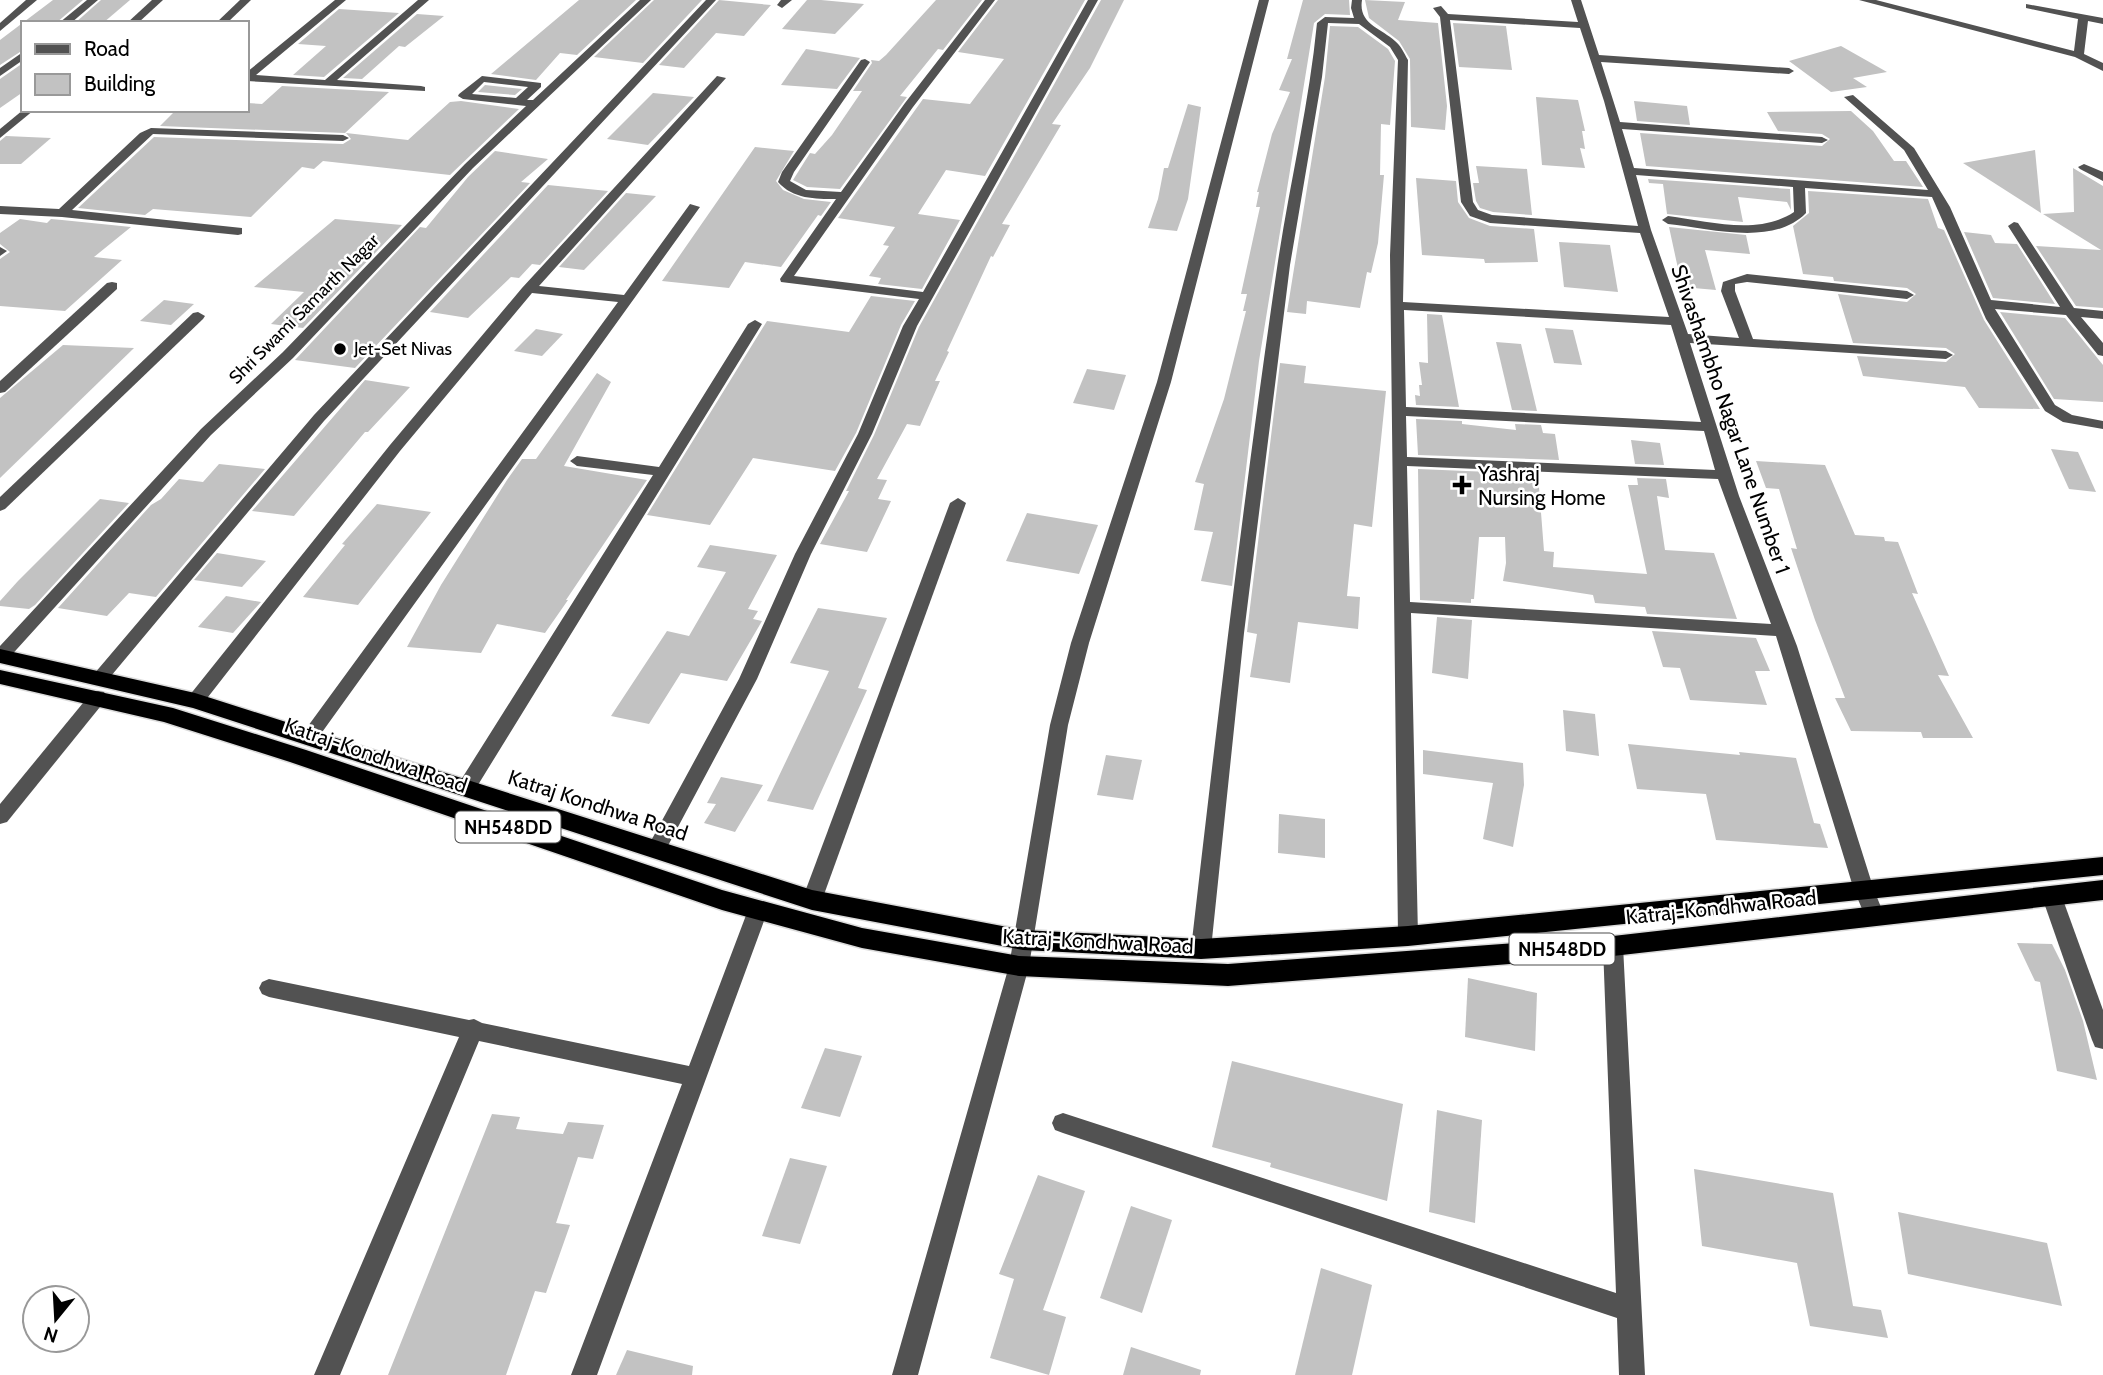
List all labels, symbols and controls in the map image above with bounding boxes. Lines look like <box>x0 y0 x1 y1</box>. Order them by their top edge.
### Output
legend <box>21 21 248 112</box>
text: Road <box>84 36 130 61</box>
text: Building <box>84 71 156 96</box>
street label: Shri Swami Samarth Nagar <box>225 229 384 388</box>
street label: Shivashambho Nagar Lane Number 1 <box>1666 261 1796 577</box>
place label: Jet-Set Nivas <box>353 338 452 360</box>
marker: Jet-Set Nivas <box>332 341 348 357</box>
place label: Yashraj Nursing Home <box>1477 461 1606 510</box>
marker: Yashraj Nursing Home <box>1452 475 1472 495</box>
street label: Katraj-Kondhwa Road <box>281 712 471 799</box>
street label: Katraj Kondhwa Road <box>505 764 691 847</box>
road number: NH548DD <box>456 812 560 842</box>
street label: Katraj-Kondhwa Road <box>1624 885 1818 930</box>
street label: Katraj-Kondhwa Road <box>1002 924 1194 959</box>
road number: NH548DD <box>1510 934 1614 965</box>
north arrow <box>21 1284 91 1354</box>
text: N <box>41 1322 61 1348</box>

